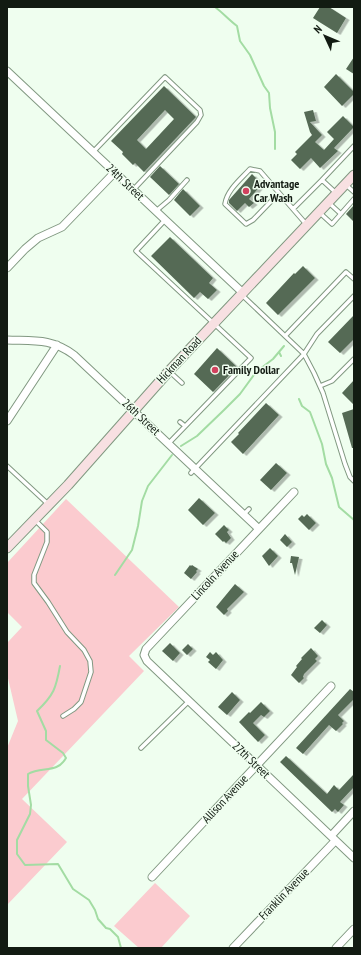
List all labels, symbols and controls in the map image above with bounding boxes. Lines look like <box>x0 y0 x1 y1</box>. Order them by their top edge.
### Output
north arrow <box>305 16 345 56</box>
text: N <box>311 22 325 36</box>
street label: 24th Street <box>103 160 148 204</box>
place label: Advantage Car Wash <box>253 176 299 205</box>
marker: Advantage Car Wash <box>241 186 251 196</box>
street label: Hickman Road <box>153 333 204 386</box>
place label: Family Dollar <box>223 362 280 377</box>
marker: Family Dollar <box>210 365 220 375</box>
street label: 26th Street <box>119 395 164 439</box>
street label: Lincoln Avenue <box>188 547 242 603</box>
street label: 27th Street <box>229 738 274 782</box>
street label: Allison Avenue <box>198 771 251 826</box>
street label: Franklin Avenue <box>255 865 312 923</box>

